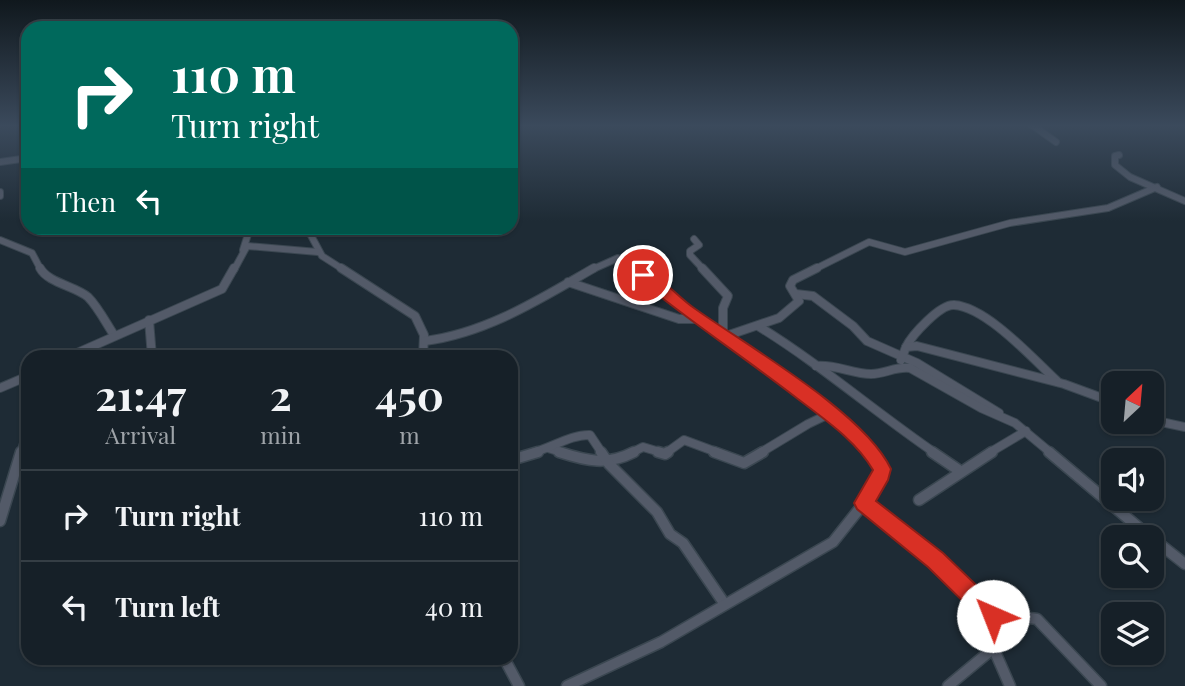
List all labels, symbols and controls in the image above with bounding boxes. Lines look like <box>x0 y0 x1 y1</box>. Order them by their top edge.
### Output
text: 110 m <box>171 40 296 105</box>
icon: right <box>56 49 147 140</box>
text: Turn right <box>171 103 319 146</box>
icon: left <box>130 182 168 220</box>
text: Then <box>56 184 116 219</box>
pin <box>613 245 673 305</box>
icon: arrive <box>624 256 662 294</box>
text: 21:47 <box>95 366 186 422</box>
text: 2 <box>270 366 292 422</box>
text: 450 <box>375 366 444 422</box>
north arrow <box>1101 371 1164 434</box>
map controls <box>1101 371 1164 665</box>
text: Arrival <box>105 419 176 450</box>
text: min <box>260 419 301 450</box>
text: m <box>399 419 420 450</box>
button: sound <box>1101 448 1164 511</box>
icon: right <box>56 497 94 535</box>
text: Turn right <box>115 498 241 533</box>
text: 110 m <box>419 498 483 533</box>
button: search <box>1101 525 1164 588</box>
position arrow <box>956 579 1030 653</box>
icon: left <box>56 588 94 626</box>
text: Turn left <box>115 589 220 624</box>
text: 40 m <box>425 589 483 624</box>
button: layers <box>1101 602 1164 665</box>

